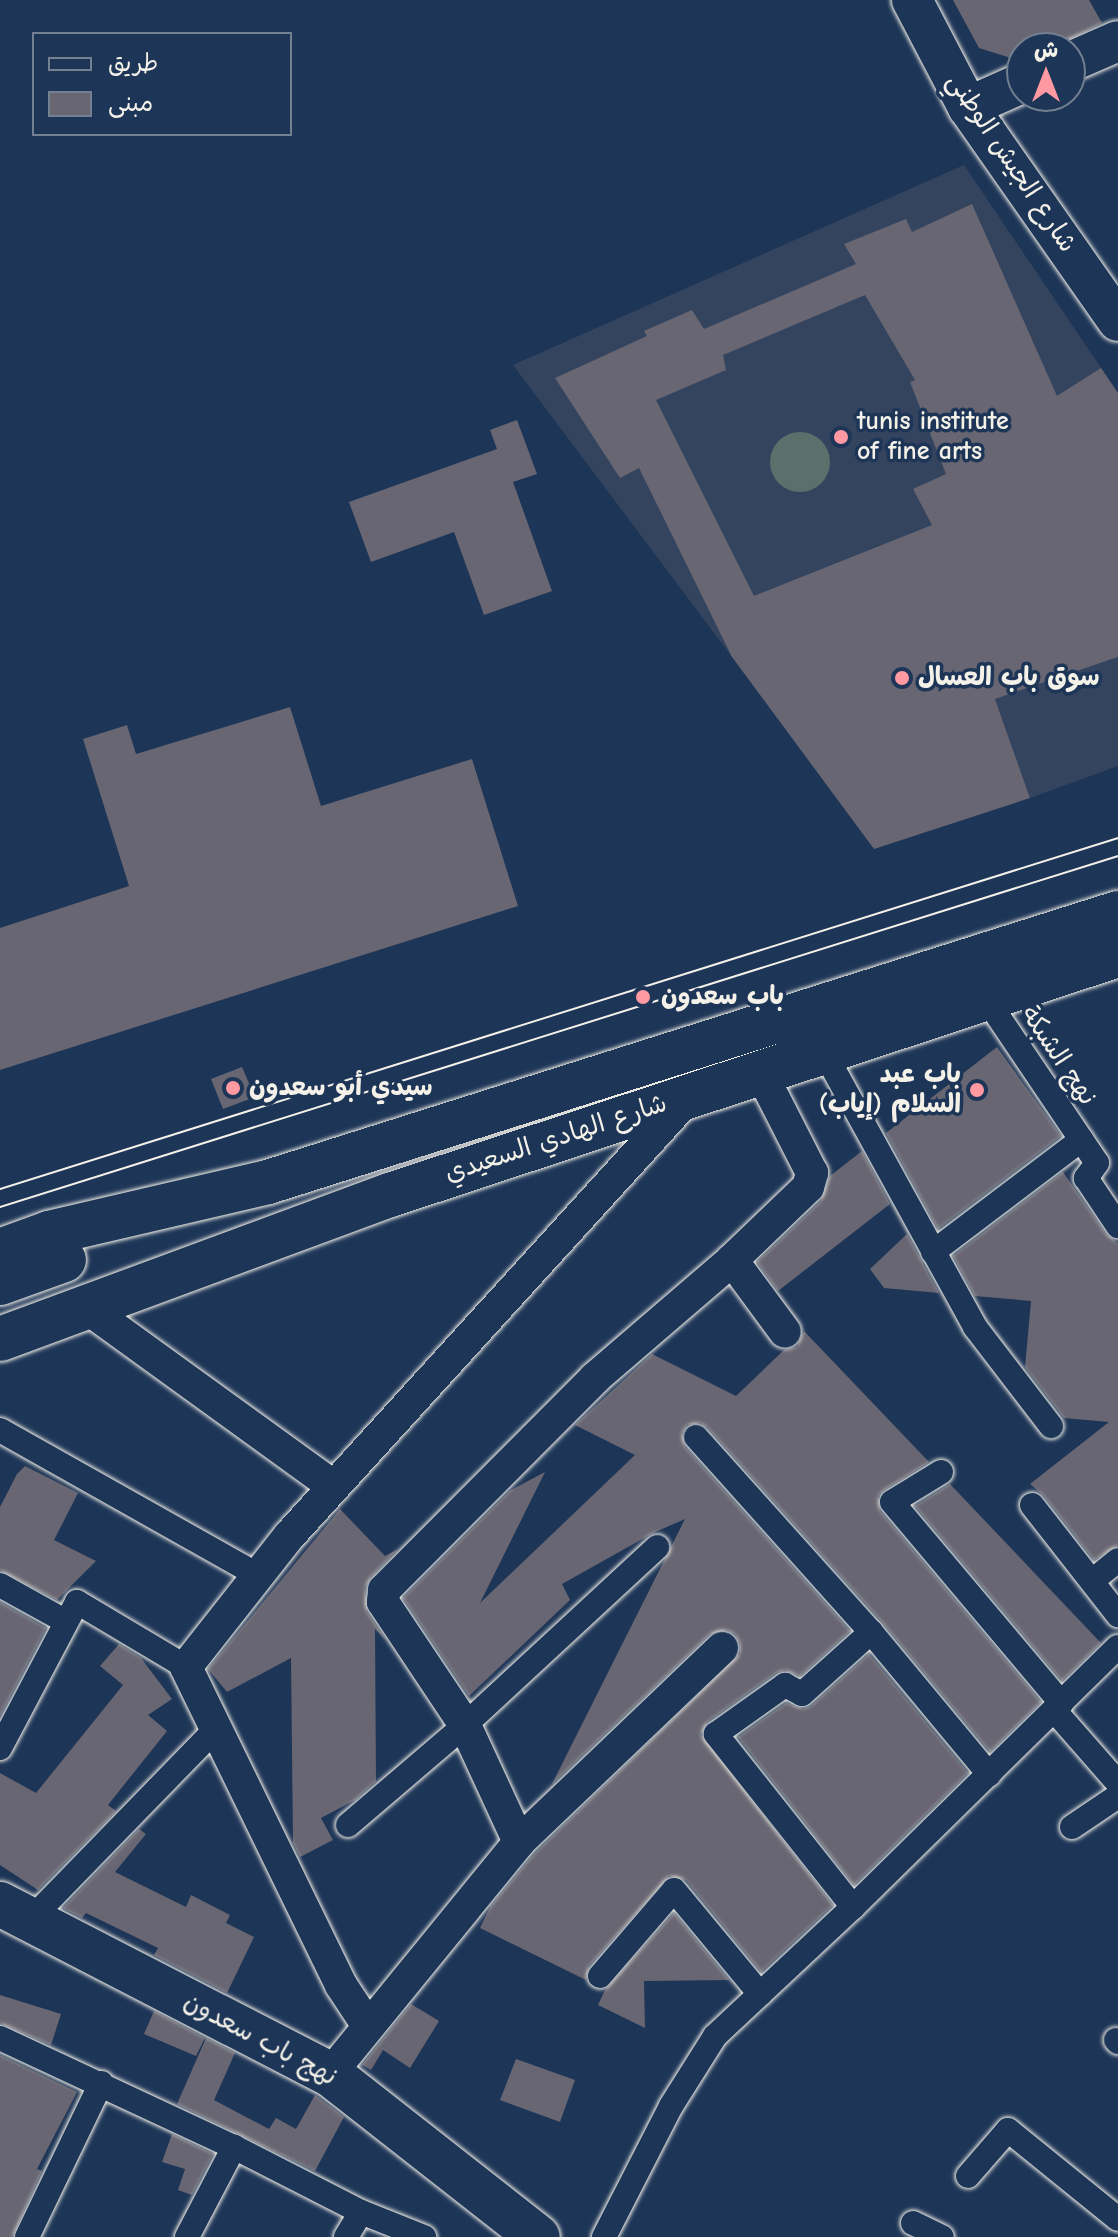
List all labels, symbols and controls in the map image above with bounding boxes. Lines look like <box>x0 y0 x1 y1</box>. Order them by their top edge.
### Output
legend <box>32 32 292 136</box>
north arrow <box>1006 32 1086 112</box>
text: ش <box>1034 37 1058 63</box>
text: طريق <box>108 49 158 77</box>
street label: شارع الجيش الوطني <box>939 67 1083 259</box>
text: مبنى <box>108 89 153 117</box>
place label: tunis institute of fine arts <box>857 406 1009 468</box>
marker: tunis institute of fine arts <box>832 428 850 446</box>
place label: سوق باب العسال <box>918 662 1100 694</box>
marker: سوق باب العسال <box>893 669 911 687</box>
place label: باب سعدون <box>661 981 784 1013</box>
marker: باب سعدون <box>632 986 654 1008</box>
street label: نهج الشبكة <box>1013 1000 1103 1112</box>
place label: باب عبد السلام (إياب) <box>819 1059 961 1120</box>
place label: سيدي أبو سعدون <box>249 1072 433 1104</box>
marker: سيدي أبو سعدون <box>224 1079 242 1097</box>
marker: باب عبد السلام (إياب) <box>968 1081 986 1099</box>
street label: شارع الهادي السعيدي <box>441 1088 671 1190</box>
street label: نهج باب سعدون <box>178 1987 342 2093</box>

